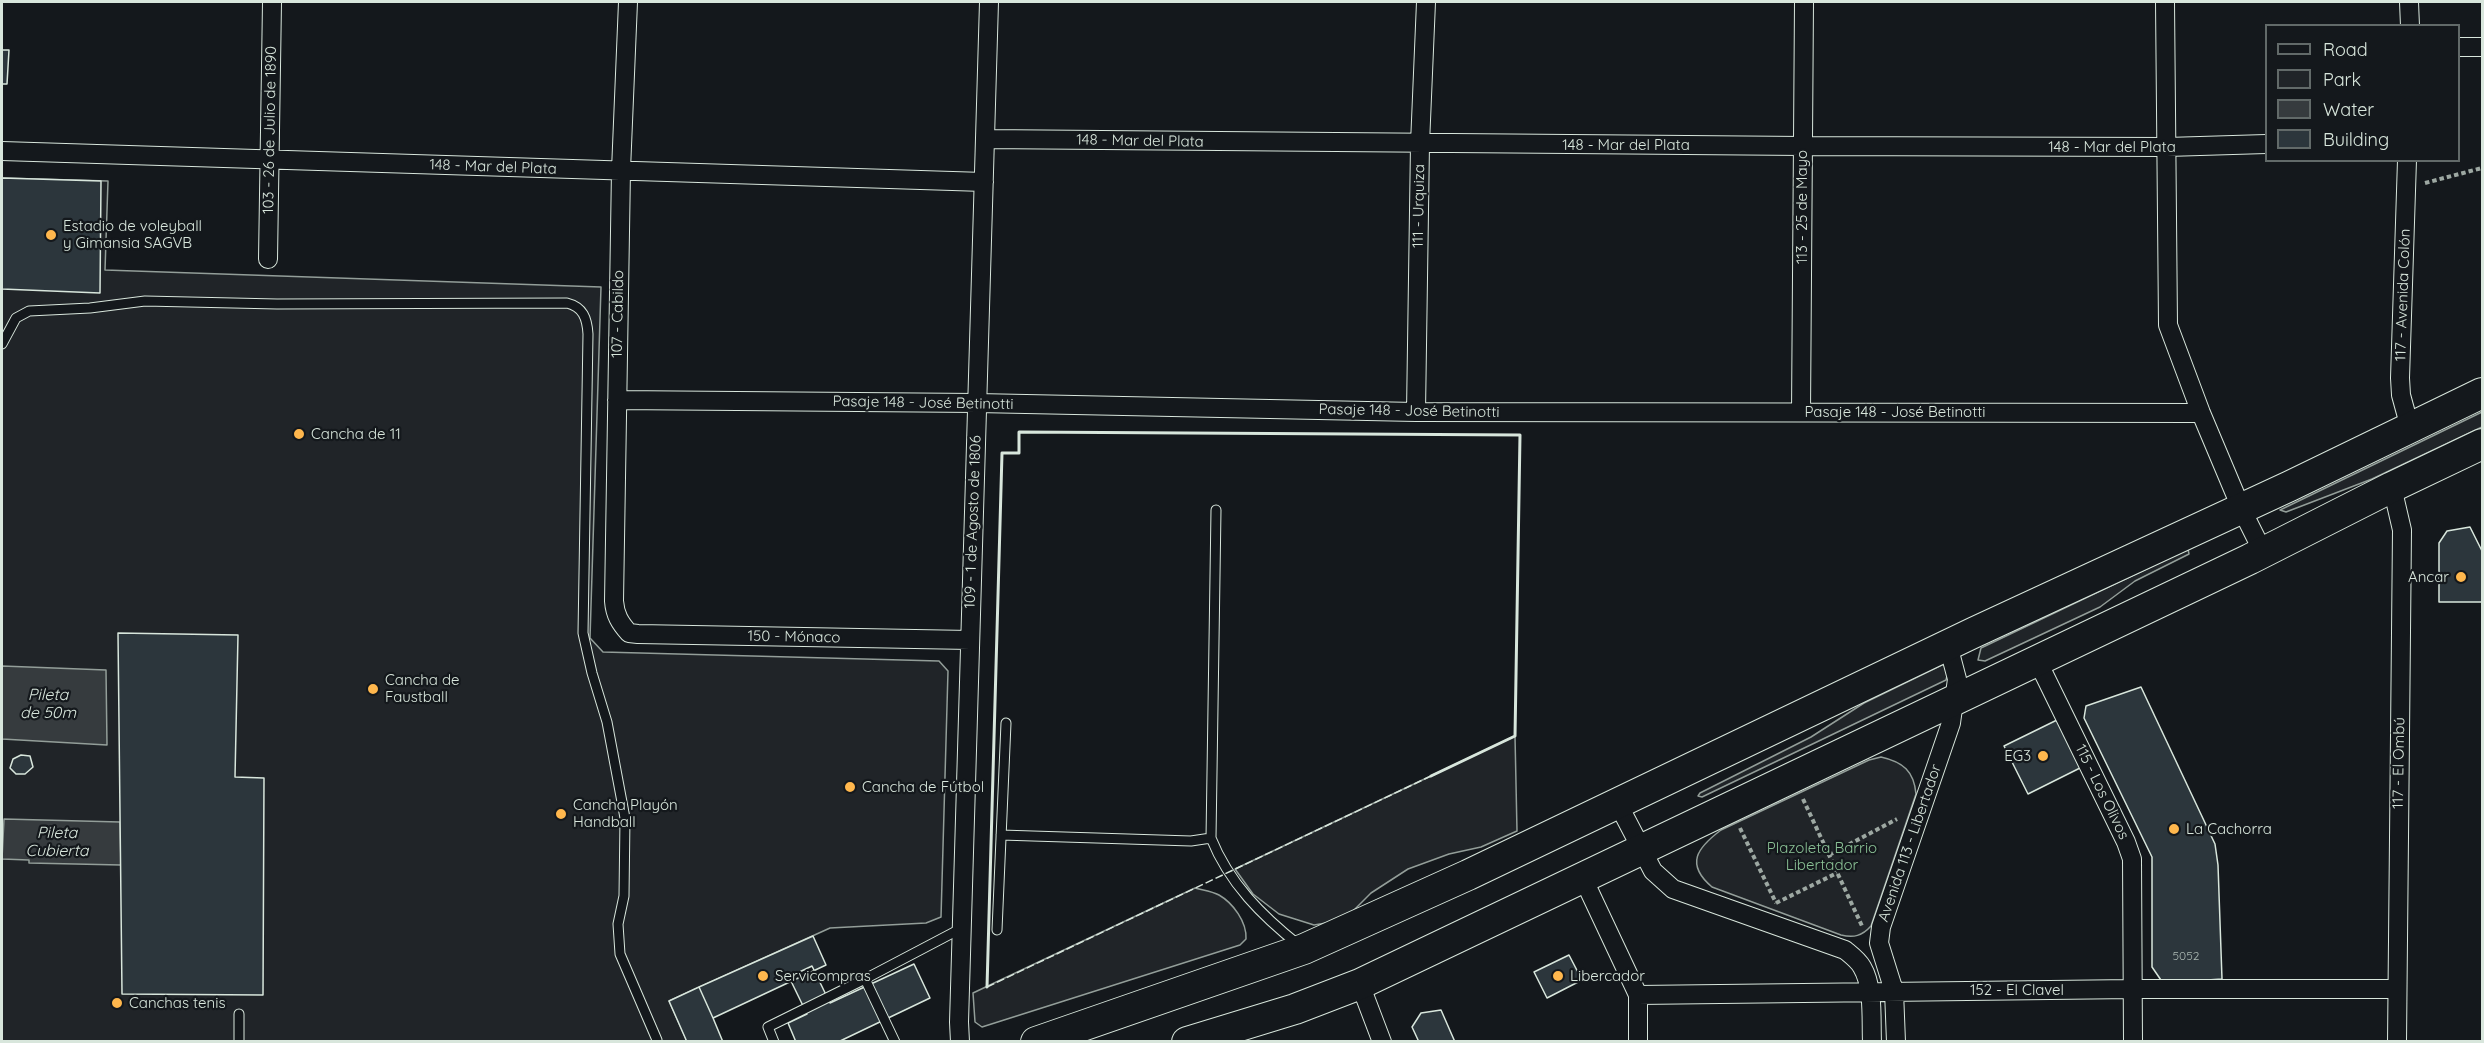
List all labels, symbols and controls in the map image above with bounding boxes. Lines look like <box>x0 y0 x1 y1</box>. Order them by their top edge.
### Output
legend <box>2265 24 2460 162</box>
text: Road <box>2323 38 2368 61</box>
street label: 103 - 26 de Julio de 1890 <box>260 46 280 214</box>
text: Park <box>2323 68 2361 91</box>
text: Water <box>2323 98 2374 121</box>
text: Building <box>2323 128 2389 151</box>
street label: 148 - Mar del Plata <box>1076 131 1204 151</box>
street label: 148 - Mar del Plata <box>1562 136 1690 154</box>
street label: 148 - Mar del Plata <box>2048 138 2176 156</box>
street label: 113 - 25 de Mayo <box>1793 150 1811 264</box>
street label: 148 - Mar del Plata <box>429 156 557 178</box>
street label: 111 - Urquiza <box>1409 164 1429 248</box>
place label: Estadio de voleyball y Gimansia SAGVB <box>63 217 202 252</box>
marker: Estadio de voleyball y Gimansia SAGVB <box>44 228 58 242</box>
street label: 117 - Avenida Colón <box>2392 228 2414 362</box>
street label: 107 - Cabildo <box>608 270 628 358</box>
street label: Pasaje 148 - José Betinotti <box>832 392 1014 414</box>
street label: Pasaje 148 - José Betinotti <box>1318 400 1500 422</box>
street label: Pasaje 148 - José Betinotti <box>1804 403 1986 421</box>
place label: Cancha de 11 <box>311 425 401 443</box>
marker: Cancha de 11 <box>292 427 306 441</box>
street label: 109 - 1 de Agosto de 1806 <box>961 435 985 609</box>
place label: Ancar <box>2408 568 2449 586</box>
marker: Ancar <box>2454 570 2468 584</box>
street label: 150 - Mónaco <box>747 627 841 647</box>
place label: Cancha de Faustball <box>385 671 460 706</box>
marker: Cancha de Faustball <box>366 682 380 696</box>
water label: Pileta de 50m <box>20 685 76 723</box>
street label: 117 - El Ombú <box>2389 717 2409 809</box>
street label: 115 - Los Olivos <box>2071 742 2133 842</box>
place label: EG3 <box>2004 747 2031 765</box>
marker: EG3 <box>2036 749 2050 763</box>
street label: Avenida 113 - Libertador <box>1875 762 1945 924</box>
place label: Cancha de Fútbol <box>862 778 984 796</box>
marker: Cancha de Fútbol <box>843 780 857 794</box>
place label: Cancha Playón Handball <box>573 796 678 831</box>
marker: Cancha Playón Handball <box>554 807 568 821</box>
place label: La Cachorra <box>2186 820 2272 838</box>
marker: La Cachorra <box>2167 822 2181 836</box>
water label: Pileta Cubierta <box>26 823 88 861</box>
park label: Plazoleta Barrio Libertador <box>1767 839 1877 874</box>
house number: 5052 <box>2173 949 2199 963</box>
place label: Servicompras <box>775 967 871 985</box>
place label: Libercador <box>1570 967 1645 985</box>
marker: Servicompras <box>756 969 770 983</box>
marker: Libercador <box>1551 969 1565 983</box>
street label: 152 - El Clavel <box>1970 981 2064 999</box>
place label: Canchas tenis <box>129 994 225 1012</box>
marker: Canchas tenis <box>110 996 124 1010</box>

